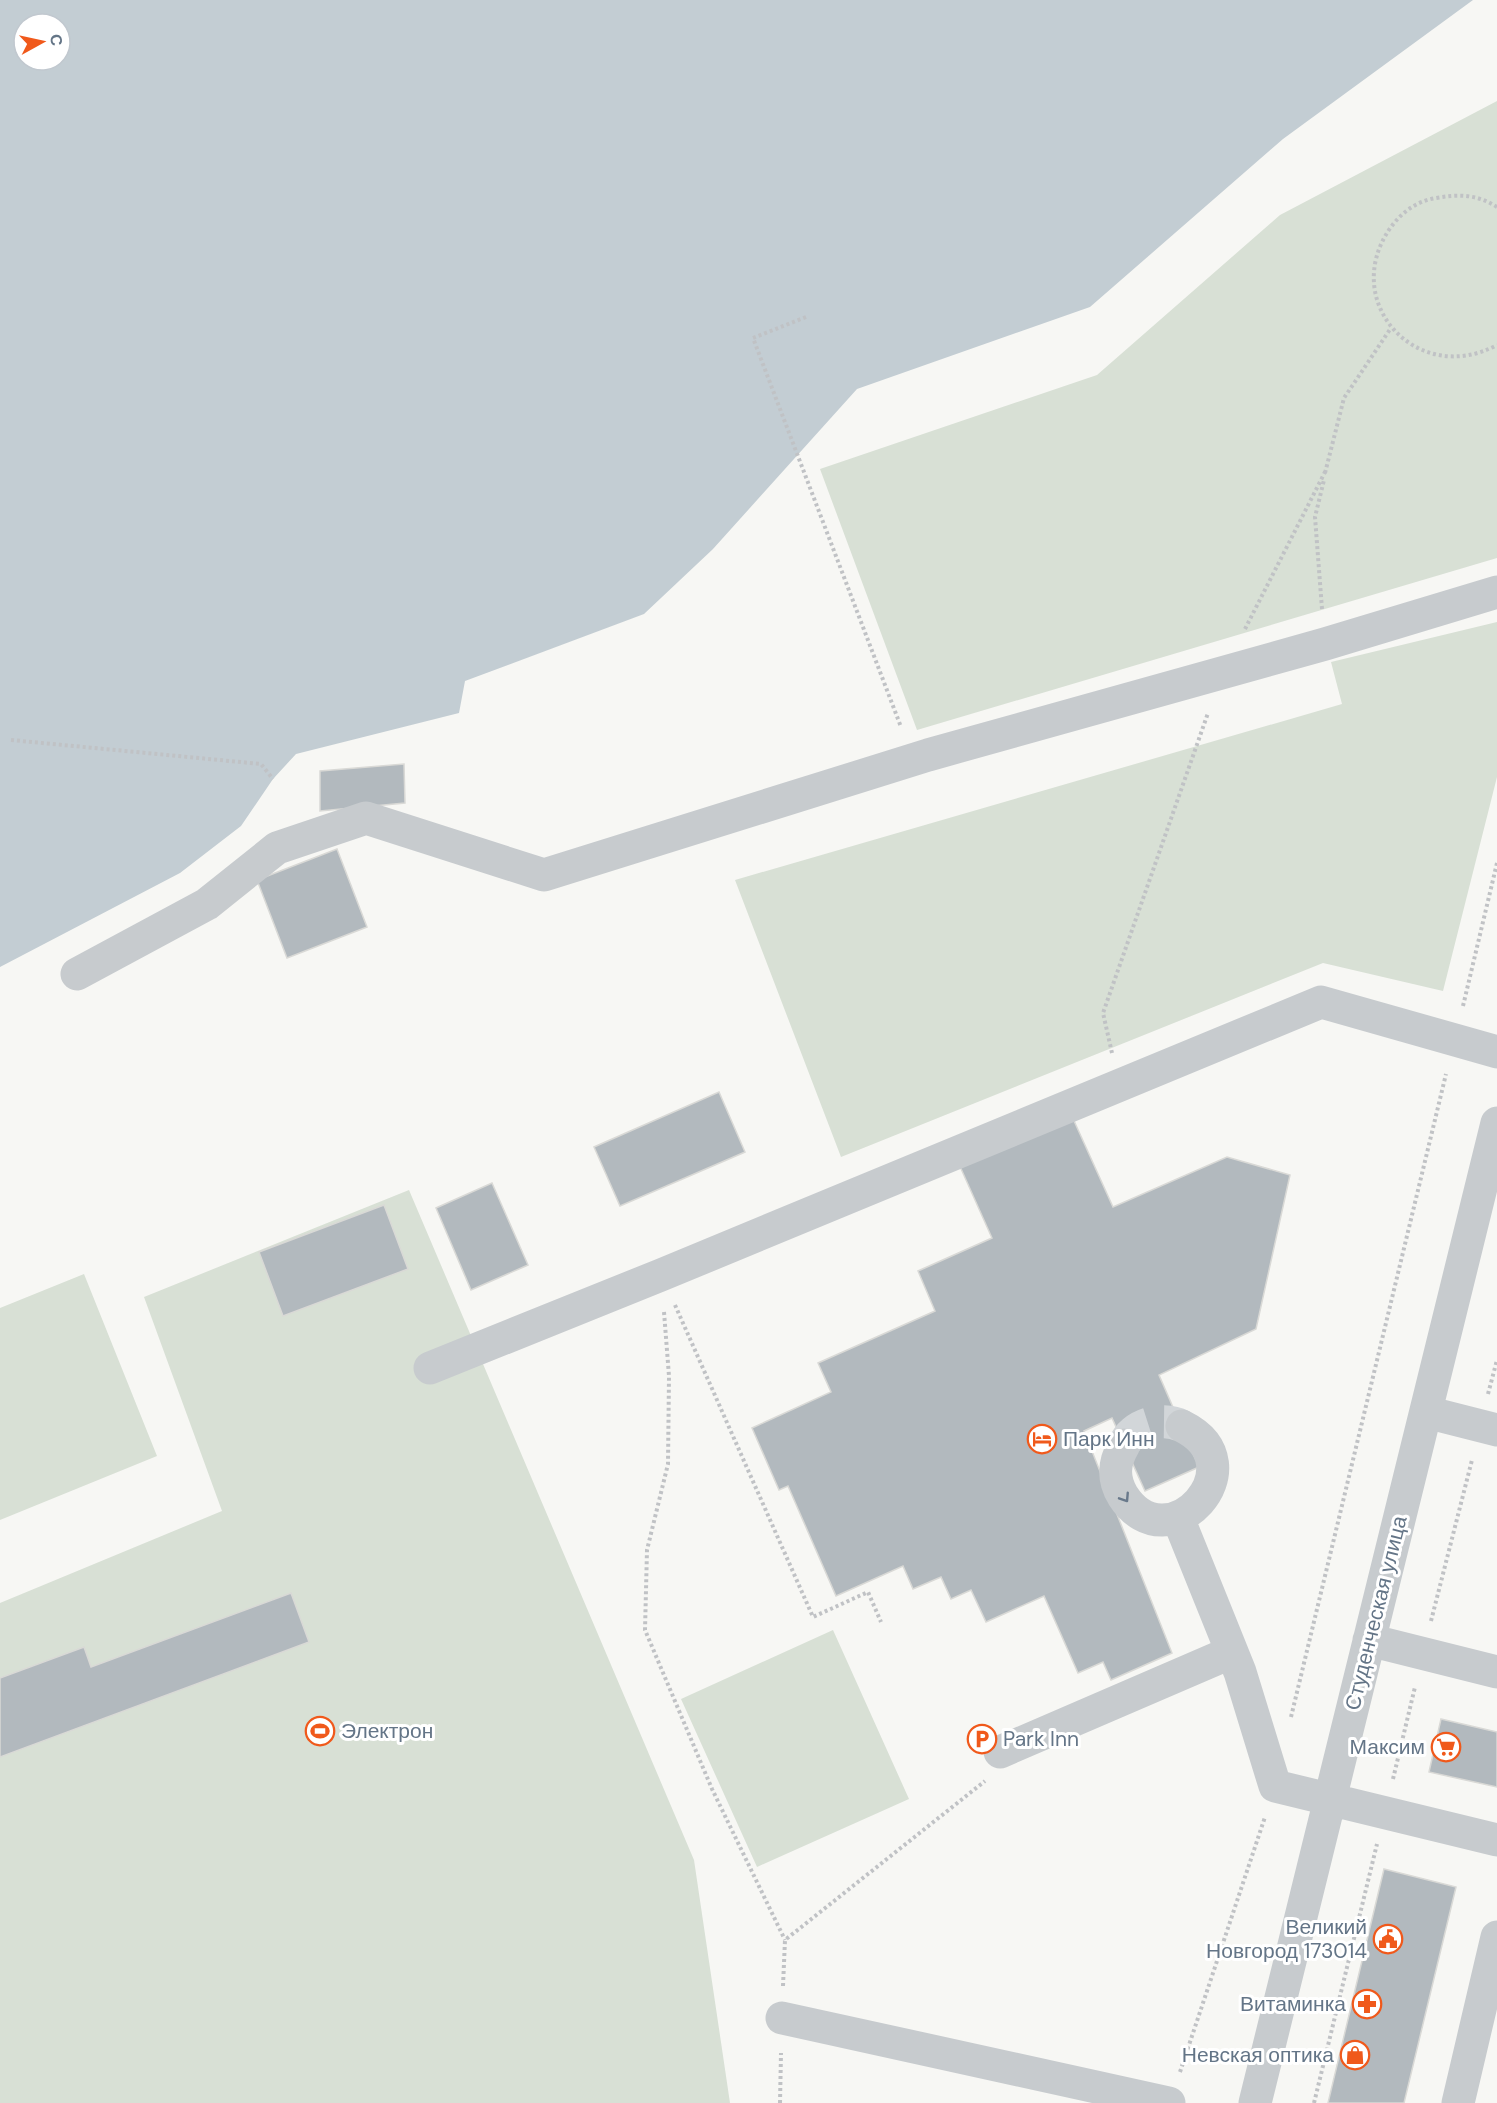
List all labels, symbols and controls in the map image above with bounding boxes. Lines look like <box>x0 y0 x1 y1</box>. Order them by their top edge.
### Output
north arrow <box>12 12 72 72</box>
text: С <box>45 33 68 48</box>
hotel icon: Парк Инн <box>1026 1423 1058 1455</box>
place label: Парк Инн <box>1063 1425 1155 1453</box>
one-way arrow <box>1117 1492 1129 1502</box>
street label: Студенческая улица <box>1338 1513 1414 1713</box>
sports icon: Электрон <box>304 1715 336 1747</box>
place label: Электрон <box>341 1717 433 1745</box>
parking icon: Park Inn <box>966 1723 998 1755</box>
place label: Park Inn <box>1003 1725 1079 1753</box>
supermarket icon: Максим <box>1430 1731 1462 1763</box>
place label: Максим <box>1350 1733 1425 1761</box>
place label: Великий Новгород 173014 <box>1206 1913 1367 1965</box>
public building icon: Великий Новгород 173014 <box>1372 1923 1404 1955</box>
pharmacy icon: Витаминка <box>1351 1988 1383 2020</box>
place label: Витаминка <box>1240 1990 1346 2018</box>
shop icon: Невская оптика <box>1339 2039 1371 2071</box>
place label: Невская оптика <box>1182 2041 1334 2069</box>

